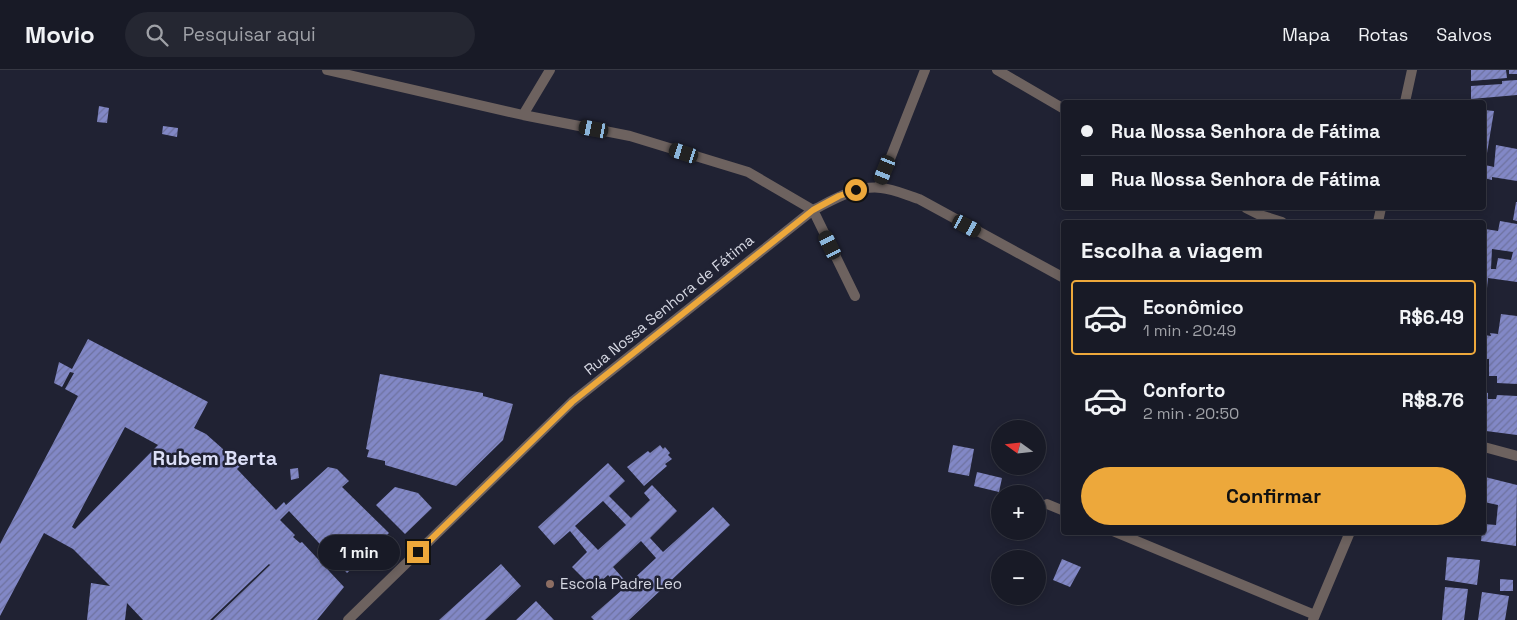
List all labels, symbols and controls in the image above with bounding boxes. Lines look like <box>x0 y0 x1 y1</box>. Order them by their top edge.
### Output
search box <box>125 12 475 57</box>
text: Movio <box>25 19 95 50</box>
icon: search <box>143 21 171 49</box>
text: Pesquisar aqui <box>183 22 316 47</box>
text: Mapa <box>1282 23 1330 46</box>
text: Rotas <box>1358 23 1408 46</box>
text: Salvos <box>1436 23 1492 46</box>
car <box>577 119 610 139</box>
text: Rua Nossa Senhora de Fátima <box>1111 119 1380 144</box>
car <box>667 141 700 165</box>
car <box>872 153 897 187</box>
text: Rua Nossa Senhora de Fátima <box>1111 167 1380 192</box>
route start <box>845 179 867 201</box>
car <box>950 212 983 240</box>
car <box>816 228 843 262</box>
street label: Rua Nossa Senhora de Fátima <box>580 230 758 379</box>
text: Escolha a viagem <box>1081 236 1263 264</box>
icon: car <box>1083 295 1128 340</box>
text: Econômico <box>1143 295 1244 320</box>
text: R$6.49 <box>1399 305 1464 330</box>
text: 1 min · 20:49 <box>1143 320 1236 341</box>
icon: car <box>1083 378 1128 423</box>
text: Conforto <box>1143 378 1225 403</box>
text: R$8.76 <box>1402 388 1464 413</box>
text: 2 min · 20:50 <box>1143 403 1239 424</box>
north arrow <box>991 420 1046 475</box>
map controls <box>991 420 1046 605</box>
district label: Rubem Berta <box>153 445 278 471</box>
button: Confirmar <box>1081 467 1466 525</box>
button: + <box>991 485 1046 540</box>
callout: 1 min <box>318 534 400 570</box>
route end <box>407 541 429 563</box>
text: 1 min <box>339 542 379 563</box>
button: − <box>991 550 1046 605</box>
place label: Escola Padre Leo <box>560 574 682 593</box>
marker: Escola Padre Leo <box>544 578 556 590</box>

